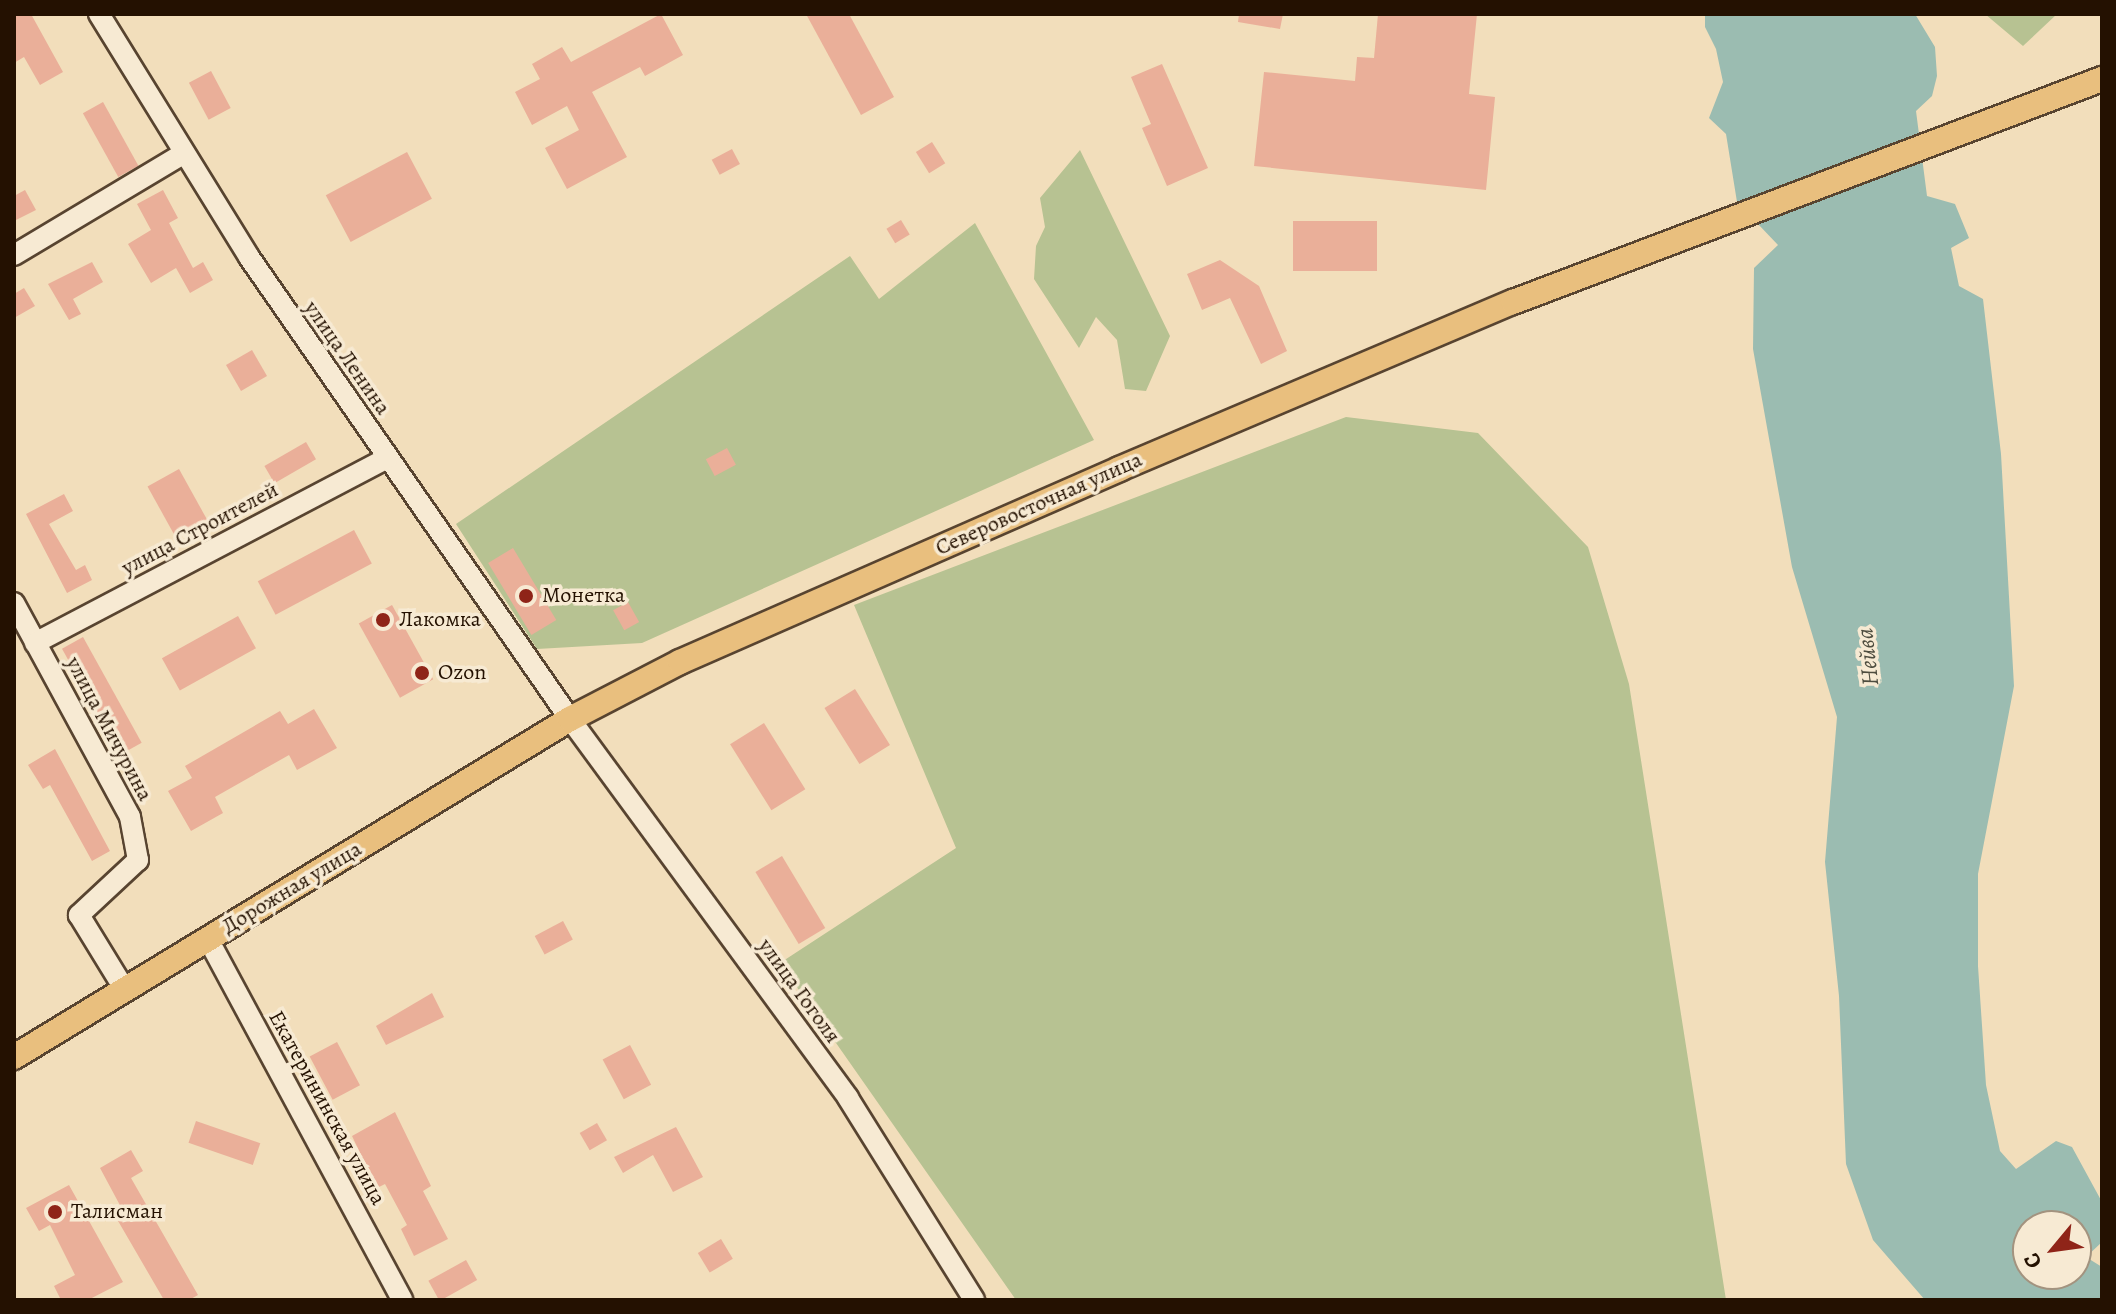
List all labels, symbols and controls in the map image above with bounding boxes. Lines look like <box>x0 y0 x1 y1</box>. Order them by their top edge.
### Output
street label: улица Ленина <box>298 296 396 420</box>
street label: Северовосточная улица <box>932 447 1146 561</box>
street label: улица Строителей <box>117 477 283 581</box>
place label: Монетка <box>542 583 625 609</box>
marker: Монетка <box>517 587 535 605</box>
place label: Лакомка <box>399 607 481 633</box>
marker: Лакомка <box>374 611 392 629</box>
water label: Нейва <box>1851 627 1885 687</box>
street label: улица Мичурина <box>60 652 158 806</box>
place label: Ozon <box>438 660 486 686</box>
marker: Ozon <box>413 664 431 682</box>
street label: Дорожная улица <box>217 836 367 940</box>
street label: улица Гоголя <box>752 934 846 1048</box>
street label: Екатерининская улица <box>263 1006 391 1210</box>
place label: Талисман <box>71 1199 163 1225</box>
marker: Талисман <box>46 1203 64 1221</box>
north arrow <box>2012 1210 2092 1290</box>
text: С <box>2016 1247 2049 1274</box>

